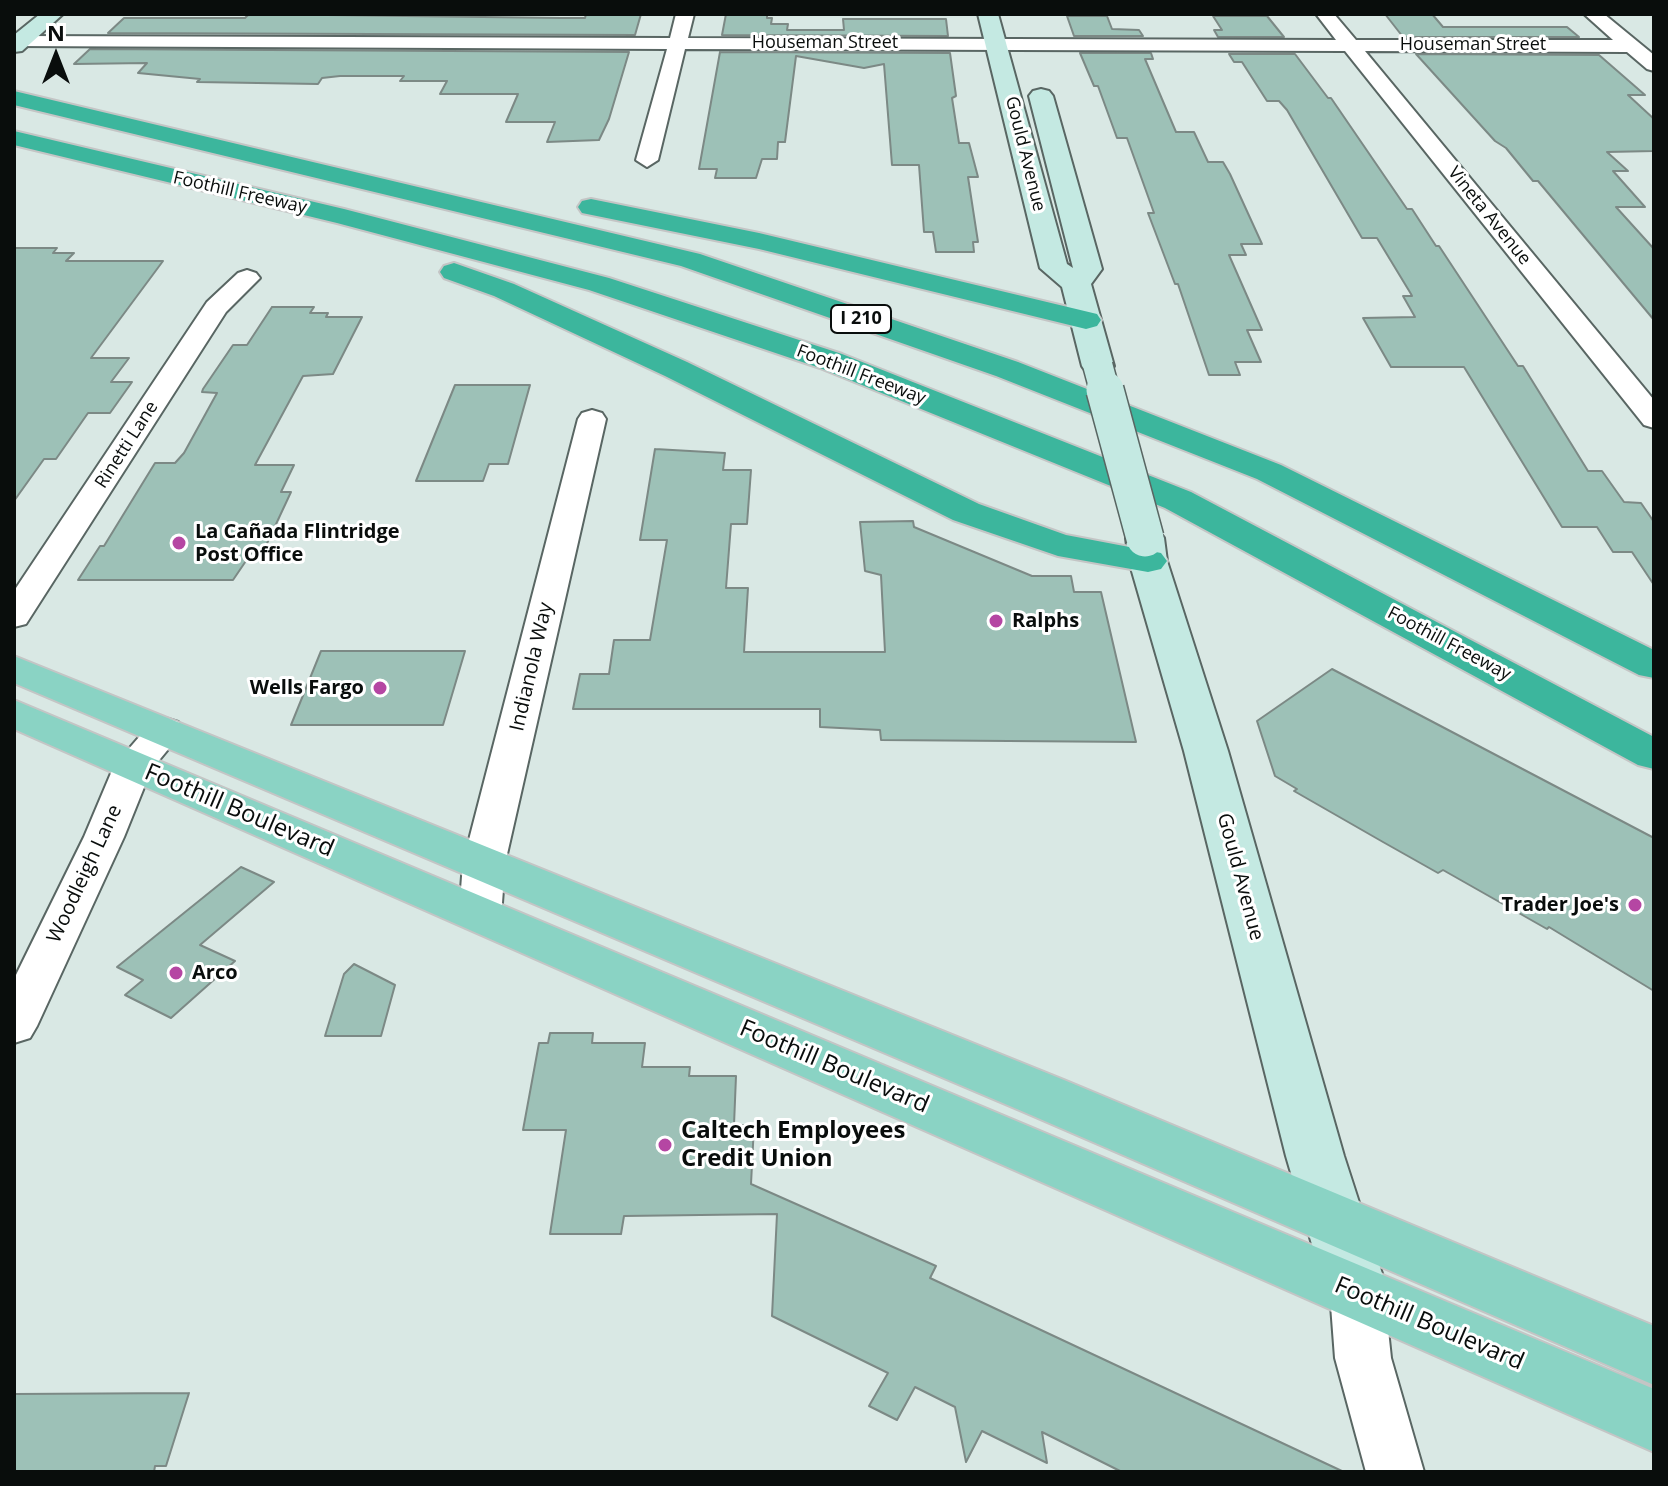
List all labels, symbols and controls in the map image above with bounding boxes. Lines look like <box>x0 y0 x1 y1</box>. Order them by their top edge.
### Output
north arrow <box>16 16 96 96</box>
text: N <box>47 17 65 47</box>
street label: Houseman Street <box>752 32 898 54</box>
street label: Houseman Street <box>1400 34 1546 56</box>
street label: Gould Avenue <box>1000 94 1050 214</box>
street label: Vineta Avenue <box>1443 163 1535 269</box>
street label: Foothill Freeway <box>171 167 309 219</box>
road number: I 210 <box>831 305 891 333</box>
street label: Foothill Freeway <box>793 340 929 410</box>
street label: Rinetti Lane <box>91 397 163 493</box>
place label: La Cañada Flintridge Post Office <box>195 520 400 567</box>
marker: La Cañada Flintridge Post Office <box>170 534 188 552</box>
street label: Indianola Way <box>506 600 558 734</box>
street label: Foothill Freeway <box>1384 602 1514 686</box>
place label: Ralphs <box>1012 609 1079 633</box>
marker: Ralphs <box>987 612 1005 630</box>
place label: Wells Fargo <box>250 676 364 700</box>
marker: Wells Fargo <box>371 679 389 697</box>
street label: Foothill Boulevard <box>140 758 338 864</box>
street label: Woodleigh Lane <box>43 801 127 947</box>
street label: Gould Avenue <box>1211 811 1269 943</box>
place label: Trader Joe's <box>1501 893 1619 917</box>
marker: Trader Joe's <box>1626 896 1644 914</box>
place label: Arco <box>192 961 238 985</box>
marker: Arco <box>167 964 185 982</box>
street label: Foothill Boulevard <box>735 1014 933 1120</box>
place label: Caltech Employees Credit Union <box>681 1117 905 1173</box>
marker: Caltech Employees Credit Union <box>656 1136 674 1154</box>
street label: Foothill Boulevard <box>1330 1271 1528 1377</box>

